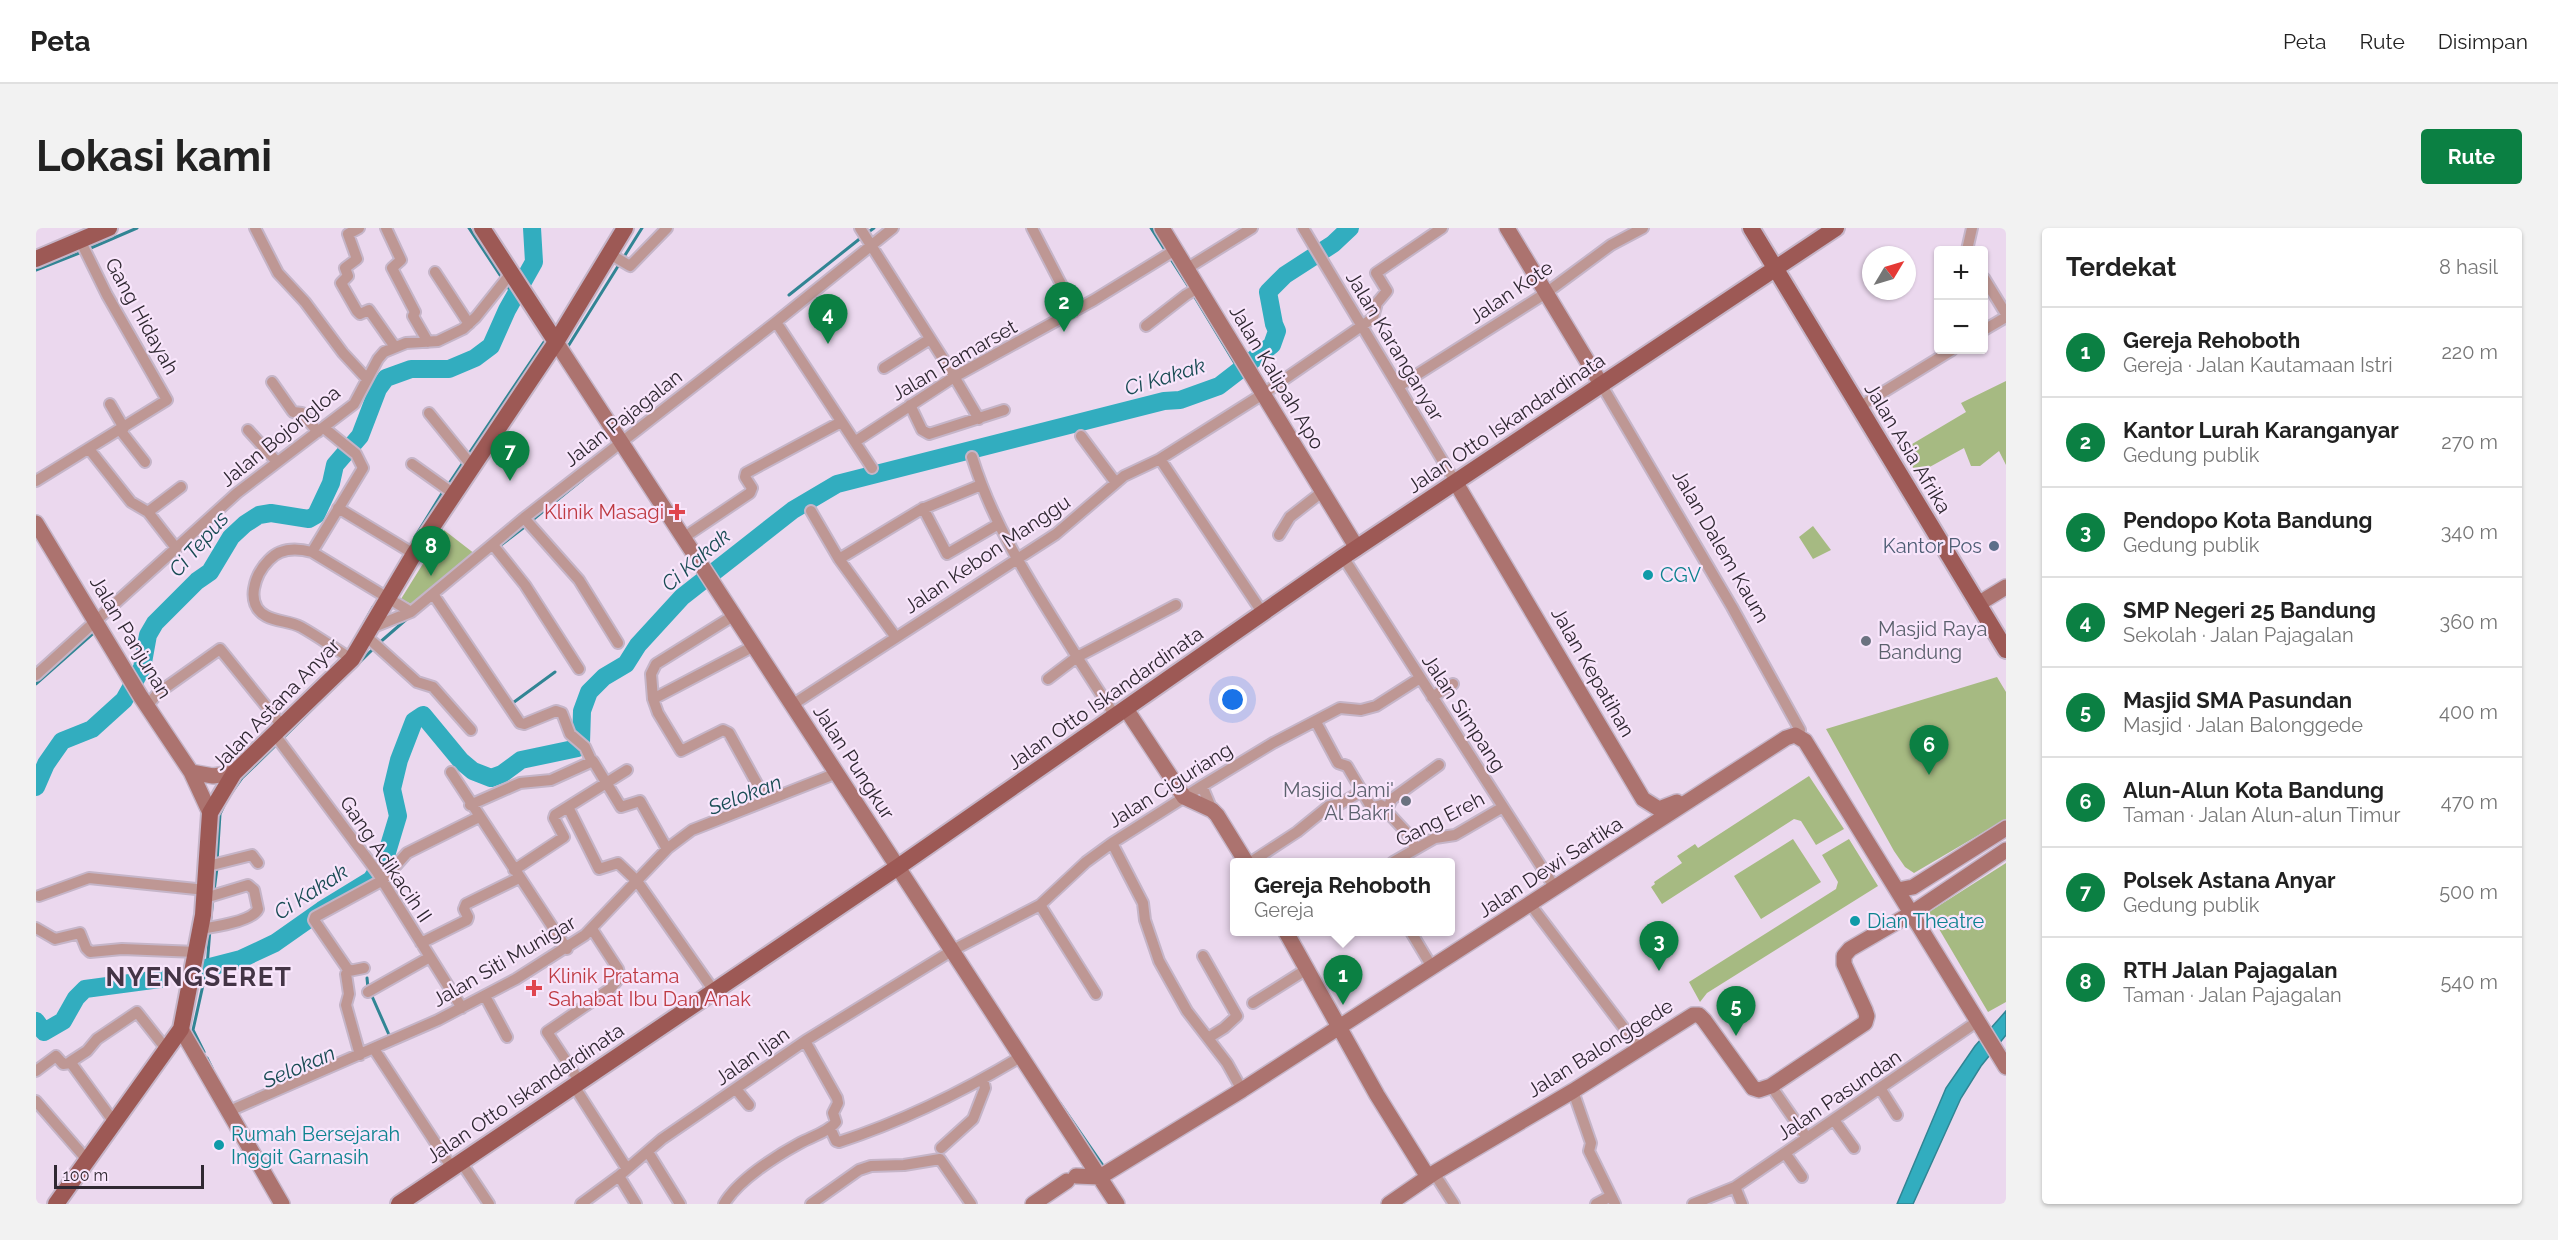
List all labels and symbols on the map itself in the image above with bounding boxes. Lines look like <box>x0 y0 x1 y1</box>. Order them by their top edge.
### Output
north arrow <box>1862 246 1916 300</box>
street label: Gang Hidayah <box>100 254 184 378</box>
street label: Jalan Kote <box>1465 255 1558 329</box>
street label: Jalan Karanganyar <box>1341 267 1449 425</box>
pin: 2 <box>1044 282 1084 332</box>
pin: 4 <box>808 294 848 344</box>
street label: Jalan Kalipah Apo <box>1224 300 1330 454</box>
street label: Jalan Pamarset <box>887 314 1021 406</box>
street label: Jalan Otto Iskandardinata <box>1403 348 1609 498</box>
water label: Ci Kakak <box>1121 352 1208 401</box>
street label: Jalan Pajagalan <box>559 364 687 472</box>
street label: Jalan Asia Afrika <box>1860 378 1956 518</box>
street label: Jalan Bojongloa <box>215 380 345 492</box>
pin: 7 <box>490 432 530 481</box>
street label: Jalan Dalem Kaum <box>1667 465 1775 627</box>
street label: Jalan Kebon Manggu <box>899 490 1075 618</box>
place label: Klinik Masagi <box>544 500 664 524</box>
marker: Klinik Masagi <box>668 503 686 521</box>
water label: Ci Tepus <box>163 506 234 581</box>
water label: Ci Kakak <box>656 523 735 596</box>
pin: 8 <box>412 526 450 576</box>
place label: Kantor Pos <box>1883 534 1982 558</box>
marker: Kantor Pos <box>1987 539 2001 553</box>
place label: CGV <box>1660 563 1701 587</box>
marker: CGV <box>1641 568 1655 582</box>
street label: Jalan Panjunan <box>85 571 177 703</box>
street label: Jalan Kepatihan <box>1546 603 1640 741</box>
place label: Masjid Raya Bandung <box>1878 617 1987 664</box>
street label: Jalan Otto Iskandardinata <box>1003 621 1207 775</box>
street label: Jalan Astana Anyar <box>207 633 345 775</box>
marker: Masjid Raya Bandung <box>1859 634 1873 648</box>
street label: Jalan Simpang <box>1417 650 1511 776</box>
your location <box>1218 685 1247 714</box>
street label: Jalan Pungkur <box>808 700 900 824</box>
pin: 6 <box>1910 726 1948 775</box>
street label: Jalan Ciguriang <box>1103 737 1237 833</box>
water label: Selokan <box>704 769 785 820</box>
place label: Masjid Jami' Al Bakri <box>1283 778 1394 825</box>
street label: Gang Ereh <box>1392 786 1488 852</box>
street label: Gang Adikacih II <box>335 791 437 927</box>
marker: Masjid Jami' Al Bakri <box>1399 794 1413 808</box>
street label: Jalan Dewi Sartika <box>1473 811 1627 923</box>
water label: Ci Kakak <box>269 858 352 925</box>
place label: Dian Theatre <box>1867 909 1985 933</box>
street label: Jalan Siti Munigar <box>428 910 580 1012</box>
marker: Dian Theatre <box>1848 914 1862 928</box>
pin: 3 <box>1640 922 1678 971</box>
pin: 1 <box>1324 956 1362 1005</box>
district label: NYENGSERET <box>106 962 292 992</box>
place label: Klinik Pratama Sahabat Ibu Dan Anak <box>548 964 751 1011</box>
marker: Klinik Pratama Sahabat Ibu Dan Anak <box>525 979 543 997</box>
pin: 5 <box>1716 986 1756 1036</box>
street label: Jalan Balonggede <box>1523 993 1678 1103</box>
street label: Jalan Otto Iskandardinata <box>422 1018 628 1168</box>
street label: Jalan Ijan <box>710 1022 794 1090</box>
water label: Selokan <box>258 1040 339 1093</box>
street label: Jalan Pasundan <box>1772 1045 1906 1145</box>
place label: Rumah Bersejarah Inggit Garnasih <box>231 1122 400 1169</box>
marker: Rumah Bersejarah Inggit Garnasih <box>212 1138 226 1152</box>
scale bar <box>54 1162 204 1190</box>

